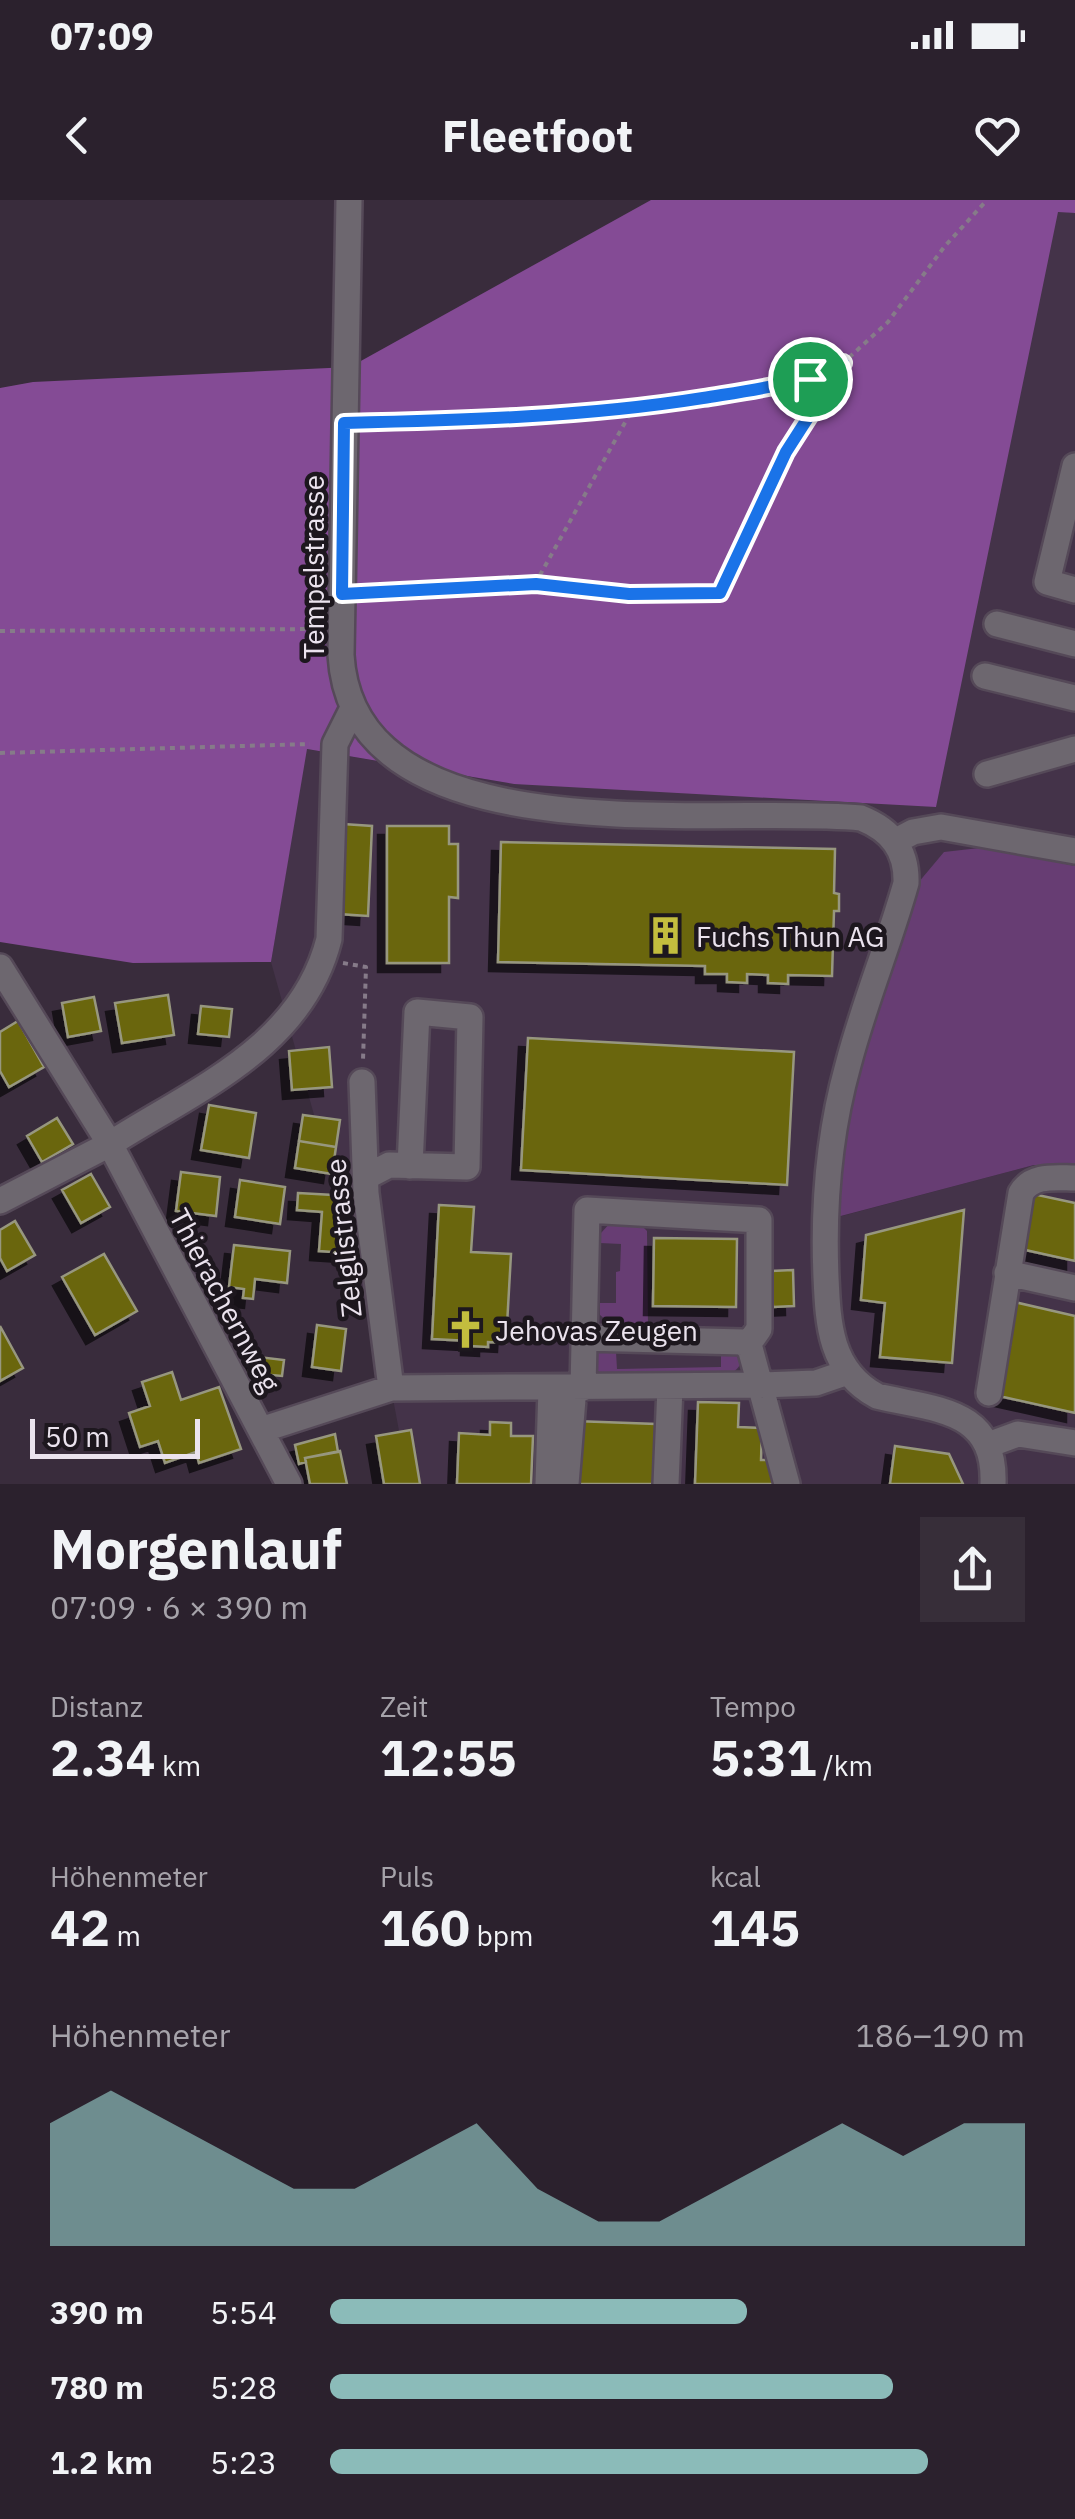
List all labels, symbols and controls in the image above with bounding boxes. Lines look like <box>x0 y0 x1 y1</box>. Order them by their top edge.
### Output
text: 07:09 <box>50 11 154 60</box>
text: Fleetfoot <box>442 106 633 164</box>
icon: back <box>50 108 105 163</box>
icon: heart <box>970 108 1025 163</box>
pin <box>768 337 853 422</box>
icon: arrive <box>783 352 838 407</box>
street label: Tempelstrasse <box>295 475 332 659</box>
building icon: Fuchs Thun AG <box>645 915 687 957</box>
place label: Fuchs Thun AG <box>696 918 884 955</box>
street label: Zelglistrasse <box>316 1157 370 1319</box>
street label: Thierachernweg <box>161 1202 289 1398</box>
church icon: Jehovas Zeugen <box>444 1309 486 1351</box>
place label: Jehovas Zeugen <box>495 1312 698 1349</box>
scale bar <box>30 1414 200 1458</box>
text: 50 m <box>45 1418 110 1455</box>
text: Morgenlauf <box>50 1513 342 1584</box>
button: share <box>920 1517 1025 1622</box>
text: 07:09 · 6 × 390 m <box>50 1586 308 1628</box>
text: Distanz <box>50 1688 143 1725</box>
text: Zeit <box>380 1688 428 1725</box>
text: Tempo <box>710 1688 796 1725</box>
text: 2.34 <box>50 1725 156 1790</box>
text: 12:55 <box>380 1725 517 1790</box>
text: 5:31 <box>710 1725 817 1790</box>
text: km <box>156 1747 201 1784</box>
text: /km <box>817 1747 873 1784</box>
text: Höhenmeter <box>50 1858 208 1895</box>
text: Puls <box>380 1858 434 1895</box>
text: kcal <box>710 1858 761 1895</box>
text: 42 <box>50 1895 110 1960</box>
text: 160 <box>380 1895 470 1960</box>
text: 145 <box>710 1895 800 1960</box>
text: m <box>110 1917 141 1954</box>
text: bpm <box>470 1917 534 1954</box>
text: Höhenmeter <box>50 2014 230 2056</box>
text: 186–190 m <box>855 2014 1025 2056</box>
text: 390 m <box>50 2291 144 2333</box>
text: 5:54 <box>210 2291 277 2333</box>
text: 780 m <box>50 2366 144 2408</box>
text: 5:28 <box>210 2366 277 2408</box>
text: 1.2 km <box>50 2441 153 2483</box>
text: 5:23 <box>210 2441 277 2483</box>

